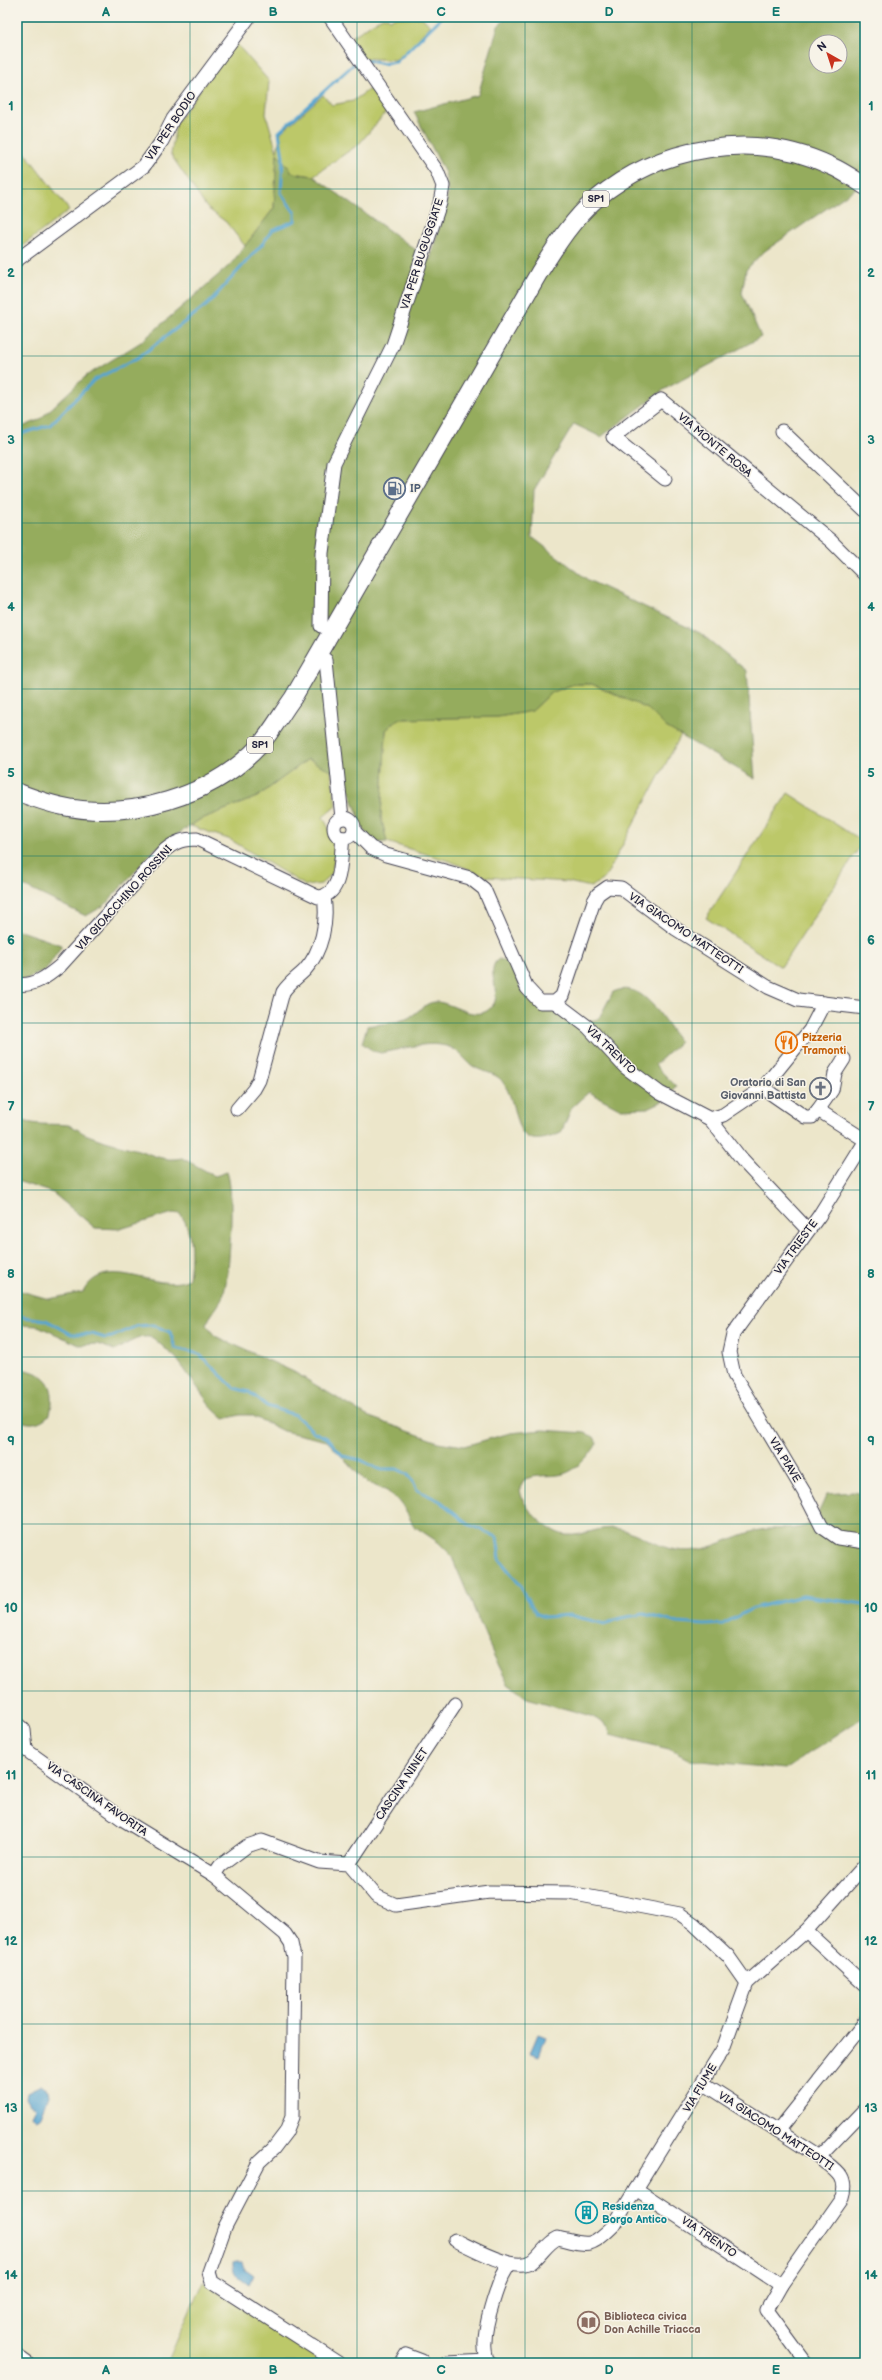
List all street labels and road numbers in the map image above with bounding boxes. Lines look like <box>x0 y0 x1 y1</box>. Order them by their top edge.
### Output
street label: VIA PER BODIO <box>143 89 199 163</box>
road number: SP1 <box>583 191 609 207</box>
street label: VIA PER BUGUGGIATE <box>398 197 446 311</box>
street label: VIA MONTE ROSA <box>675 410 755 480</box>
road number: SP1 <box>247 737 273 753</box>
street label: VIA GIOACCHINO ROSSINI <box>73 842 175 953</box>
street label: VIA GIACOMO MATTEOTTI <box>626 890 746 976</box>
street label: VIA TRENTO <box>584 1023 638 1077</box>
street label: VIA TRIESTE <box>772 1217 820 1277</box>
street label: VIA PIAVE <box>767 1435 803 1485</box>
street label: CASCINA NINET <box>373 1745 431 1823</box>
street label: VIA CASCINA FAVORITA <box>44 1759 150 1839</box>
street label: VIA FIUME <box>680 2061 720 2115</box>
street label: VIA GIACOMO MATTEOTTI <box>716 2089 837 2174</box>
street label: VIA TRENTO <box>679 2214 739 2260</box>

